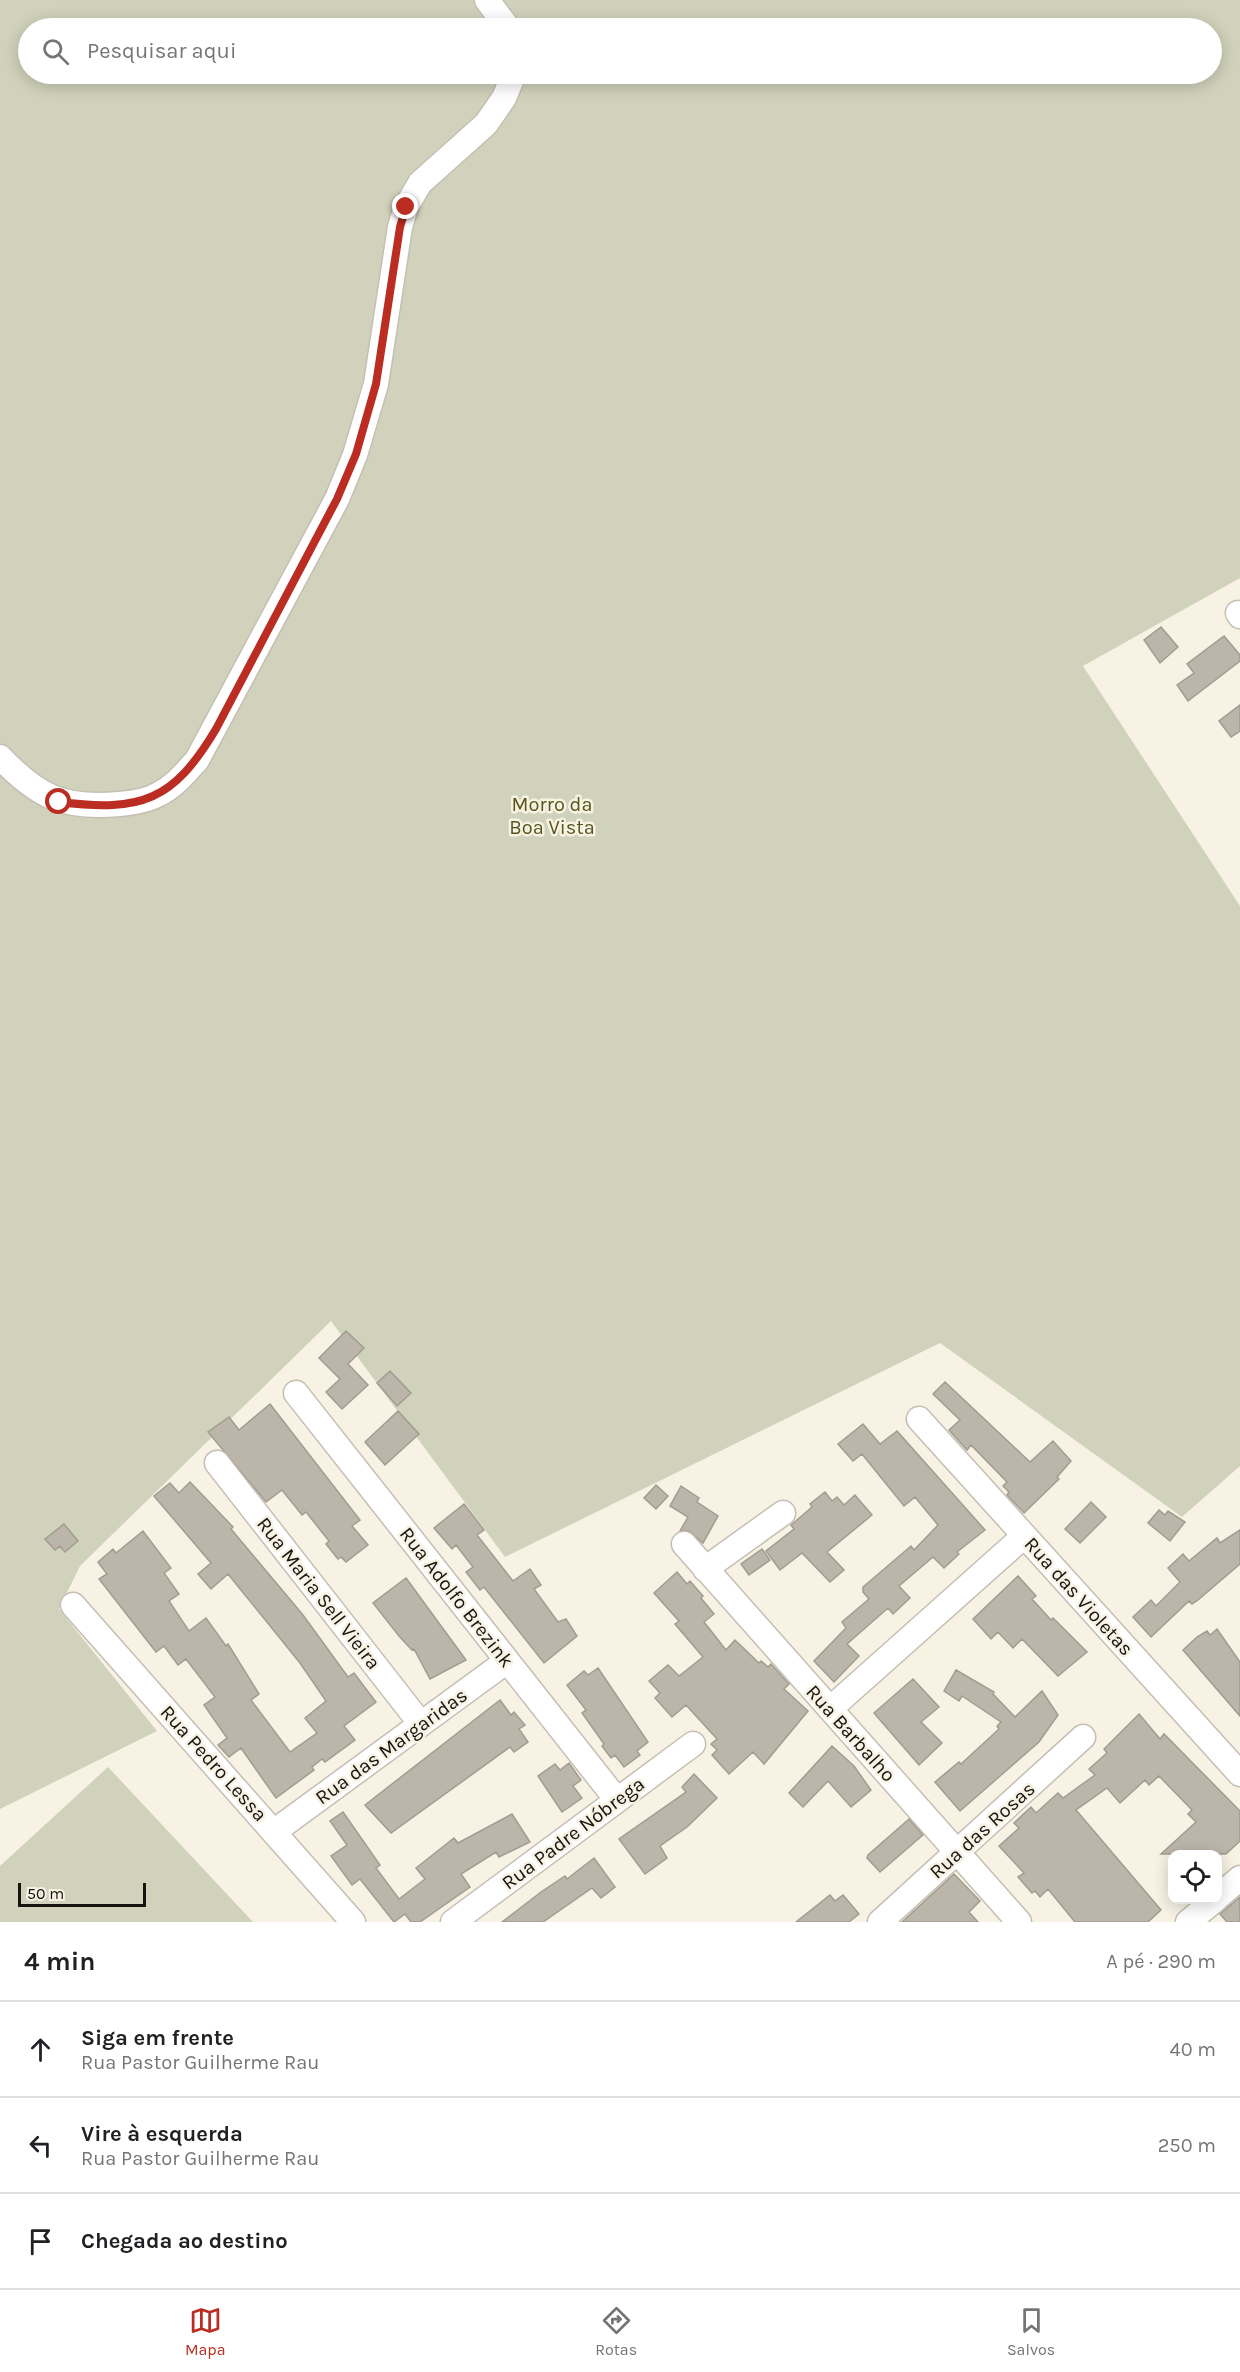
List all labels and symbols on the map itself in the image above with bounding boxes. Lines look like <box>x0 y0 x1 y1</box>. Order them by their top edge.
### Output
route end <box>392 193 418 219</box>
route start <box>45 788 71 814</box>
park label: Morro da Boa Vista <box>509 793 595 839</box>
street label: Rua Maria Sell Vieira <box>252 1513 385 1674</box>
street label: Rua Adolfo Brezink <box>395 1523 518 1672</box>
street label: Rua das Violetas <box>1019 1532 1138 1660</box>
street label: Rua Barbalho <box>801 1680 900 1786</box>
street label: Rua das Margaridas <box>311 1684 472 1809</box>
street label: Rua Pedro Lessa <box>156 1701 272 1826</box>
street label: Rua Padre Nóbrega <box>497 1772 649 1895</box>
street label: Rua das Rosas <box>925 1777 1040 1884</box>
scale bar <box>18 1880 146 1908</box>

